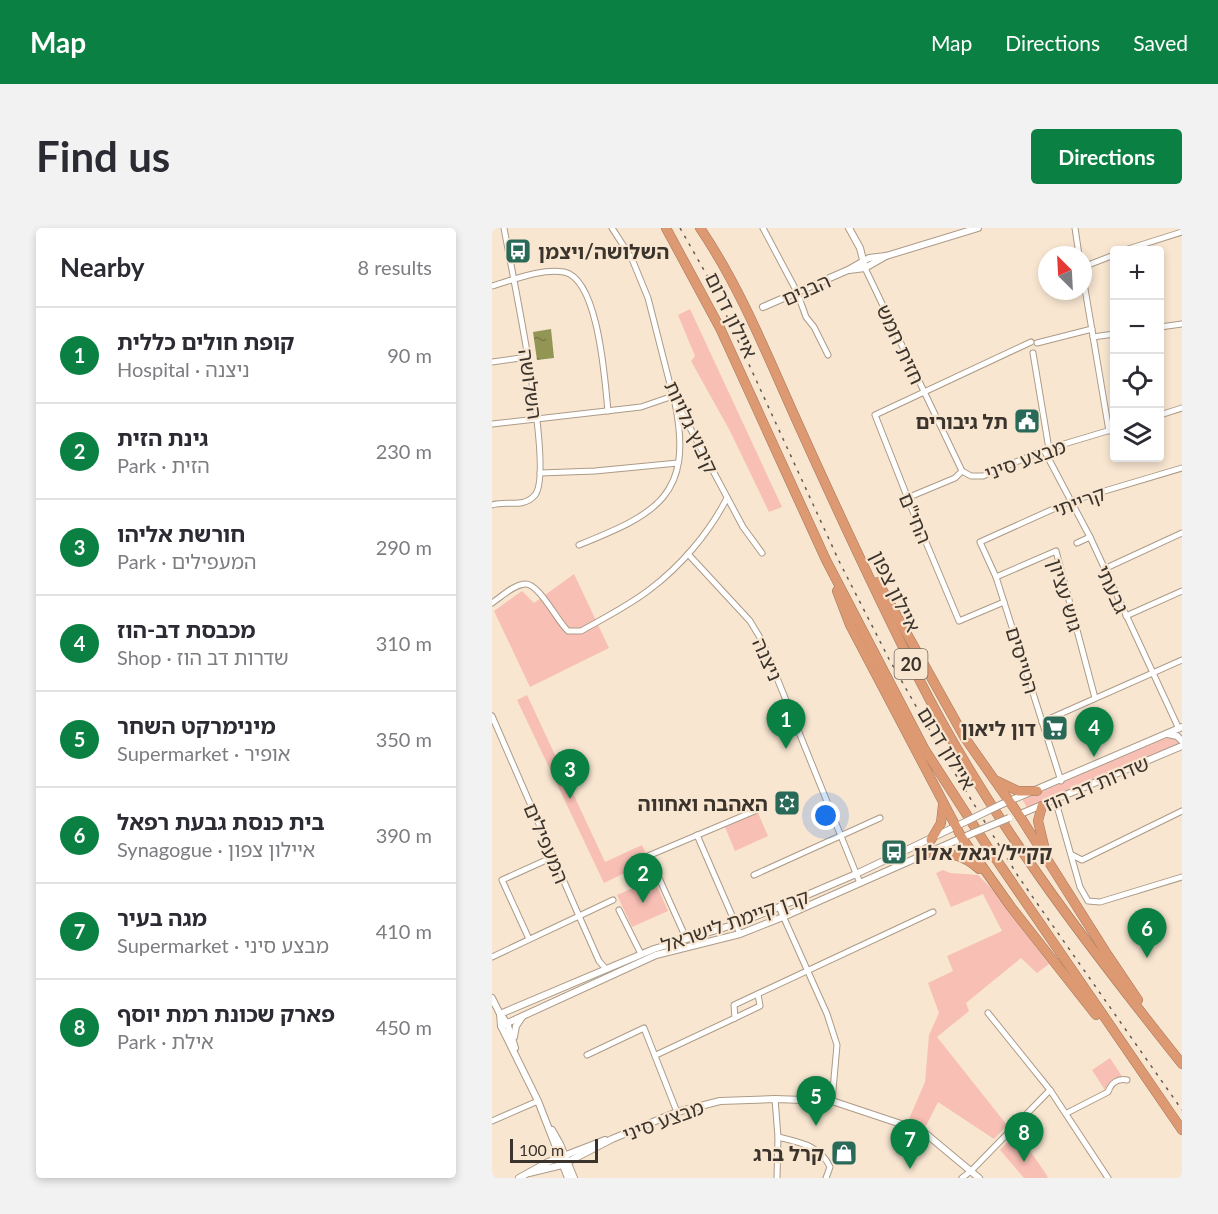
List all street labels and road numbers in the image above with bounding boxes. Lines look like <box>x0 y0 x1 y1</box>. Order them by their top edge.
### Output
street label: איילון דרום <box>701 268 763 362</box>
street label: הבנים <box>778 268 834 310</box>
street label: חזית חמש <box>872 300 930 388</box>
street label: השלושה <box>514 347 548 421</box>
street label: קיבוץ גלויות <box>660 377 724 477</box>
street label: מבצע סיני <box>981 433 1069 485</box>
street label: קרייתי <box>1050 481 1108 521</box>
street label: החי"ם <box>895 489 937 547</box>
street label: איילון צפון <box>866 546 926 636</box>
street label: גוש עציון <box>1044 556 1088 635</box>
street label: גבעתי <box>1092 561 1135 617</box>
street label: הטייסים <box>1001 624 1045 696</box>
street label: ניצנה <box>748 634 788 684</box>
road number: 20 <box>894 649 928 679</box>
street label: איילון דרום <box>913 702 981 794</box>
street label: שדרות דב הוז <box>1040 750 1152 816</box>
street label: המעפילים <box>519 799 575 887</box>
street label: קרן קיימת לישראל <box>658 883 812 957</box>
street label: מבצע סיני <box>619 1094 707 1146</box>

